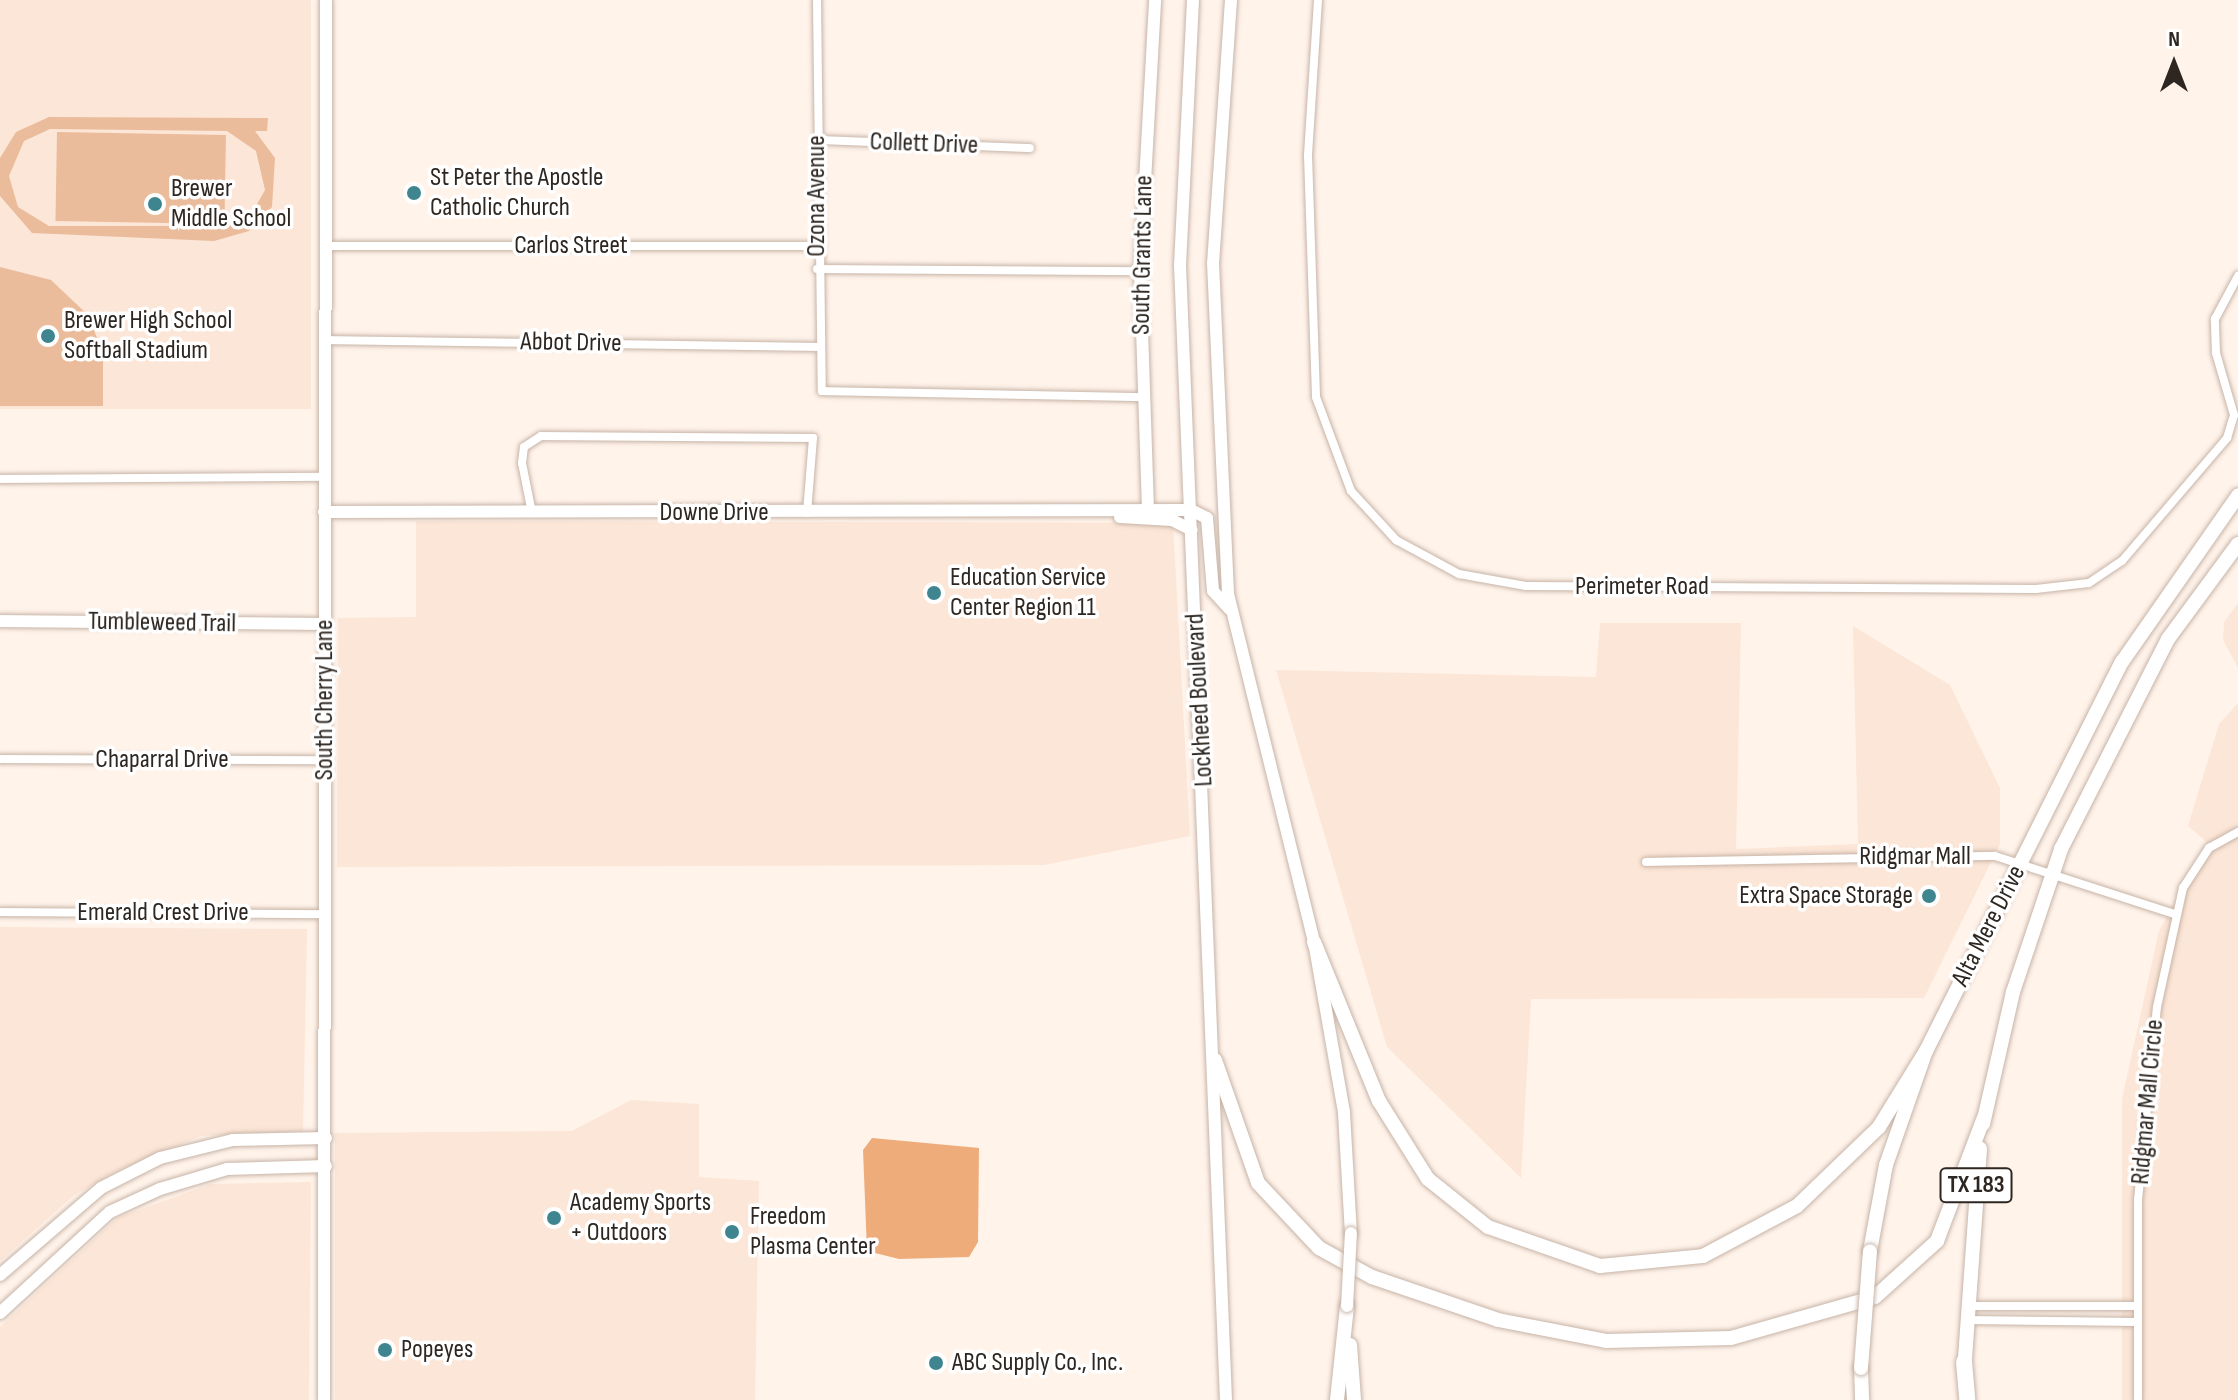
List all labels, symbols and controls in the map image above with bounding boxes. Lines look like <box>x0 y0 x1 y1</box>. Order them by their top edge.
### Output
north arrow <box>2134 24 2214 104</box>
text: N <box>2168 26 2180 53</box>
street label: Collett Drive <box>869 127 979 161</box>
street label: Ozona Avenue <box>801 135 833 257</box>
place label: St Peter the Apostle Catholic Church <box>430 162 604 224</box>
place label: Brewer Middle School <box>171 173 291 234</box>
street label: South Grants Lane <box>1126 175 1160 335</box>
marker: St Peter the Apostle Catholic Church <box>405 184 423 202</box>
marker: Brewer Middle School <box>146 195 164 213</box>
street label: Carlos Street <box>514 230 628 262</box>
place label: Brewer High School Softball Stadium <box>64 305 232 366</box>
marker: Brewer High School Softball Stadium <box>39 327 57 345</box>
street label: Abbot Drive <box>520 327 622 359</box>
street label: Downe Drive <box>659 497 769 529</box>
place label: Education Service Center Region 11 <box>950 562 1106 624</box>
street label: Perimeter Road <box>1575 571 1709 603</box>
marker: Education Service Center Region 11 <box>925 584 943 602</box>
street label: Tumbleweed Trail <box>88 606 236 640</box>
street label: Lockheed Boulevard <box>1180 613 1220 787</box>
street label: South Cherry Lane <box>309 620 341 780</box>
street label: Chaparral Drive <box>95 744 229 776</box>
street label: Ridgmar Mall <box>1859 841 1971 873</box>
street label: Alta Mere Drive <box>1945 860 2033 992</box>
place label: Extra Space Storage <box>1739 880 1913 912</box>
marker: Extra Space Storage <box>1920 887 1938 905</box>
street label: Emerald Crest Drive <box>77 897 249 929</box>
street label: Ridgmar Mall Circle <box>2125 1018 2171 1186</box>
road number: TX 183 <box>1938 1165 2014 1205</box>
place label: Academy Sports + Outdoors <box>570 1187 711 1248</box>
place label: Freedom Plasma Center <box>750 1201 876 1262</box>
marker: Academy Sports + Outdoors <box>545 1209 563 1227</box>
marker: Freedom Plasma Center <box>721 1221 743 1243</box>
place label: Popeyes <box>401 1334 473 1366</box>
marker: Popeyes <box>376 1341 394 1359</box>
place label: ABC Supply Co., Inc. <box>952 1347 1123 1379</box>
marker: ABC Supply Co., Inc. <box>927 1354 945 1372</box>

